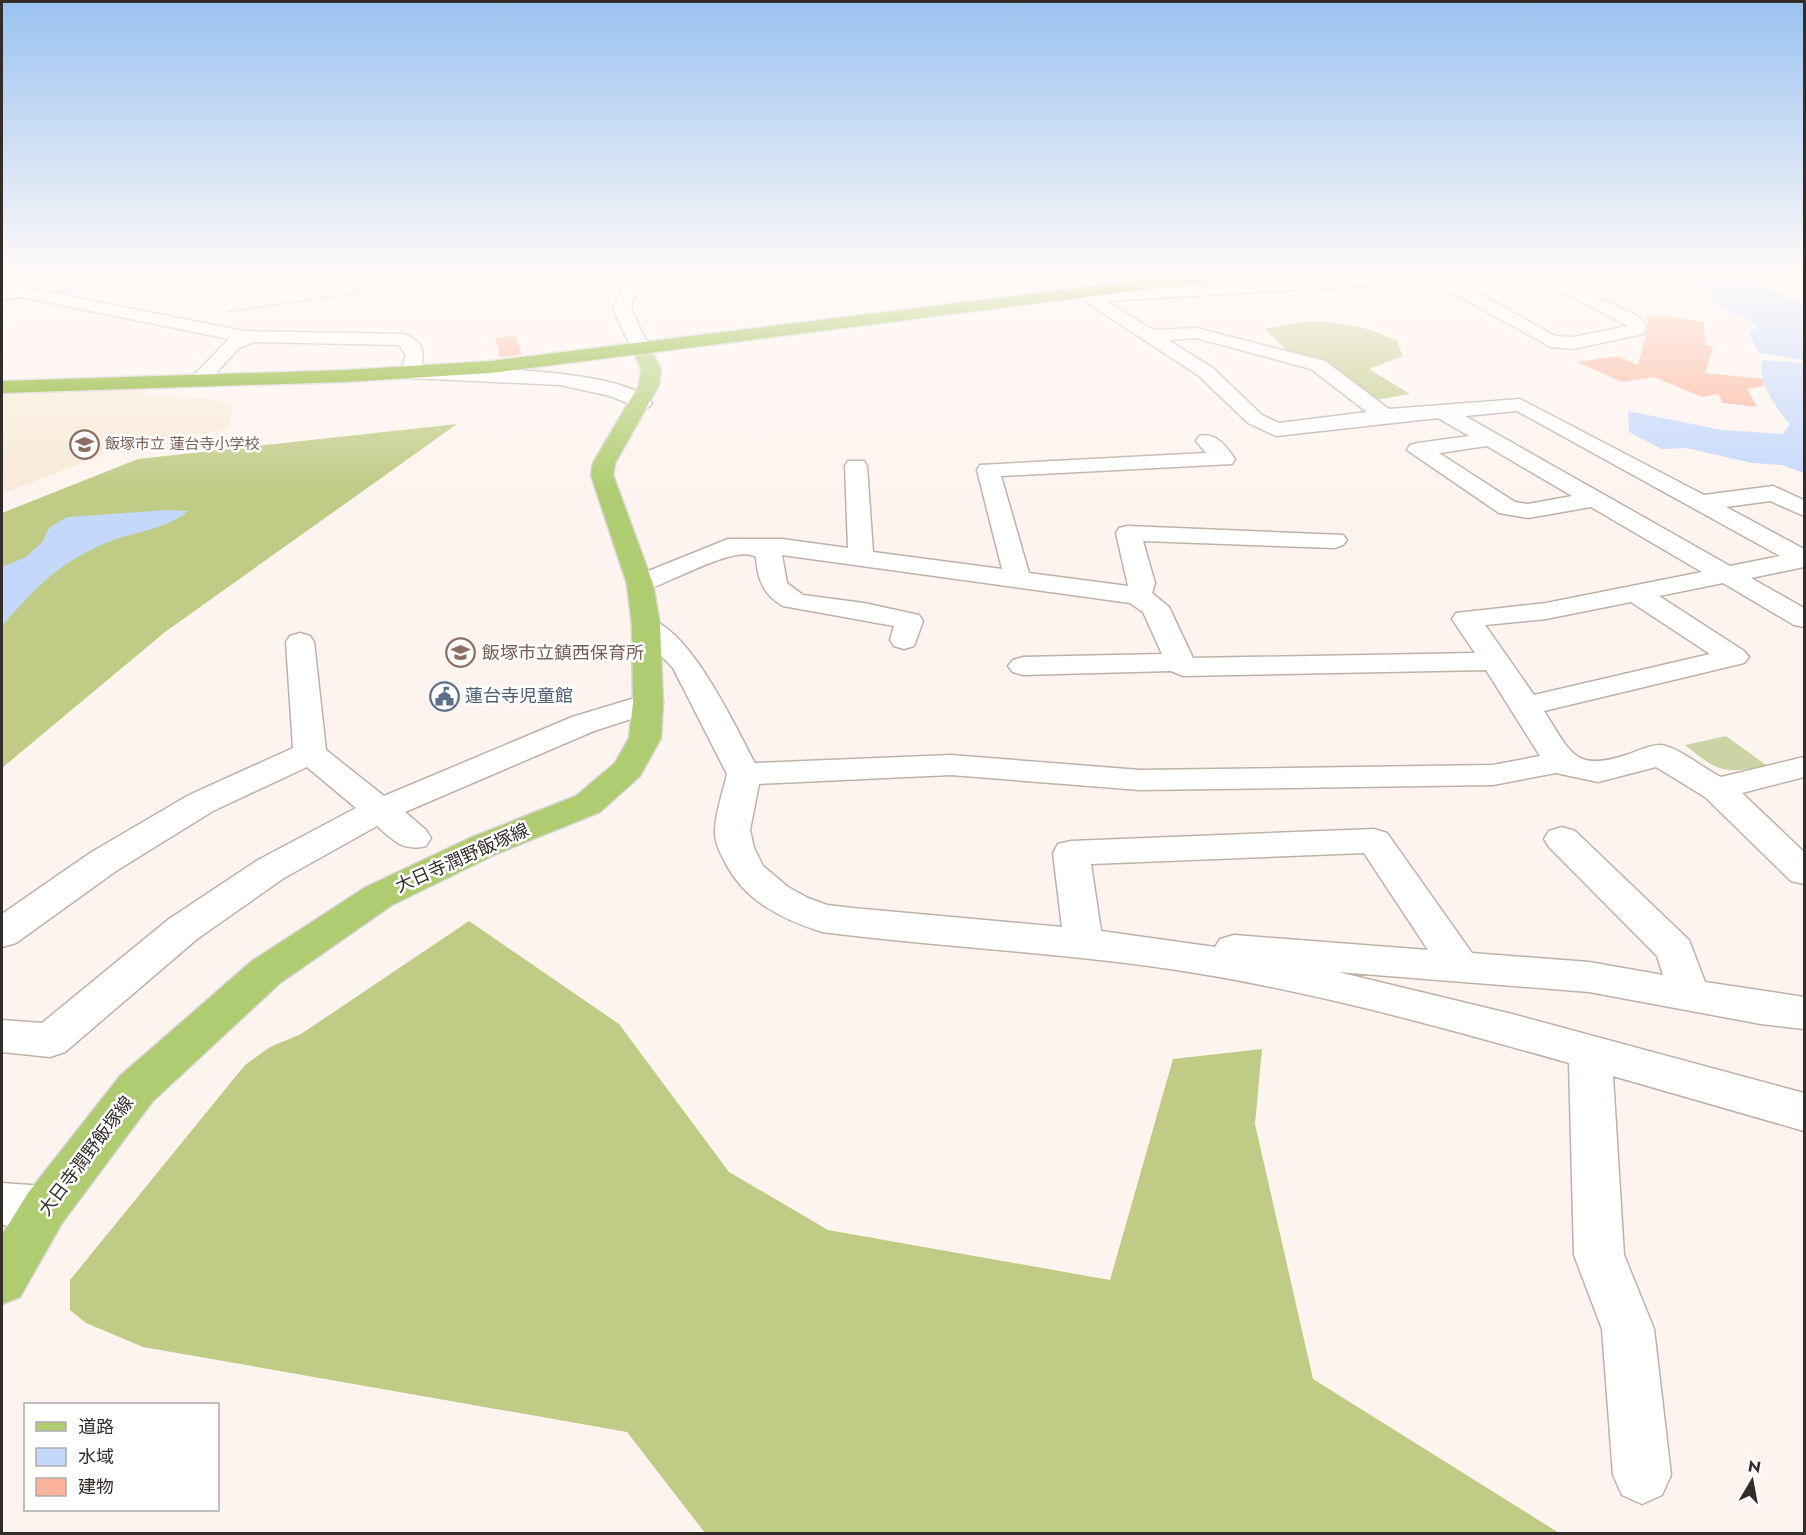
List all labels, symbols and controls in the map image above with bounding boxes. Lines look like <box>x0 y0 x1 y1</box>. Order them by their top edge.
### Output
school or university icon: 飯塚市立 蓮台寺小学校 <box>68 428 100 460</box>
place label: 飯塚市立 蓮台寺小学校 <box>105 433 260 455</box>
school or university icon: 飯塚市立鎮西保育所 <box>445 637 477 669</box>
place label: 飯塚市立鎮西保育所 <box>482 640 644 666</box>
public building icon: 蓮台寺児童館 <box>428 680 460 712</box>
place label: 蓮台寺児童館 <box>465 683 573 709</box>
street label: 大日寺潤野飯塚線 <box>391 817 533 899</box>
street label: 大日寺潤野飯塚線 <box>32 1091 140 1221</box>
legend <box>24 1403 219 1511</box>
text: 道路 <box>78 1414 114 1440</box>
text: 水域 <box>78 1444 114 1470</box>
north arrow <box>1722 1451 1782 1511</box>
text: N <box>1746 1454 1763 1479</box>
text: 建物 <box>78 1474 114 1500</box>

